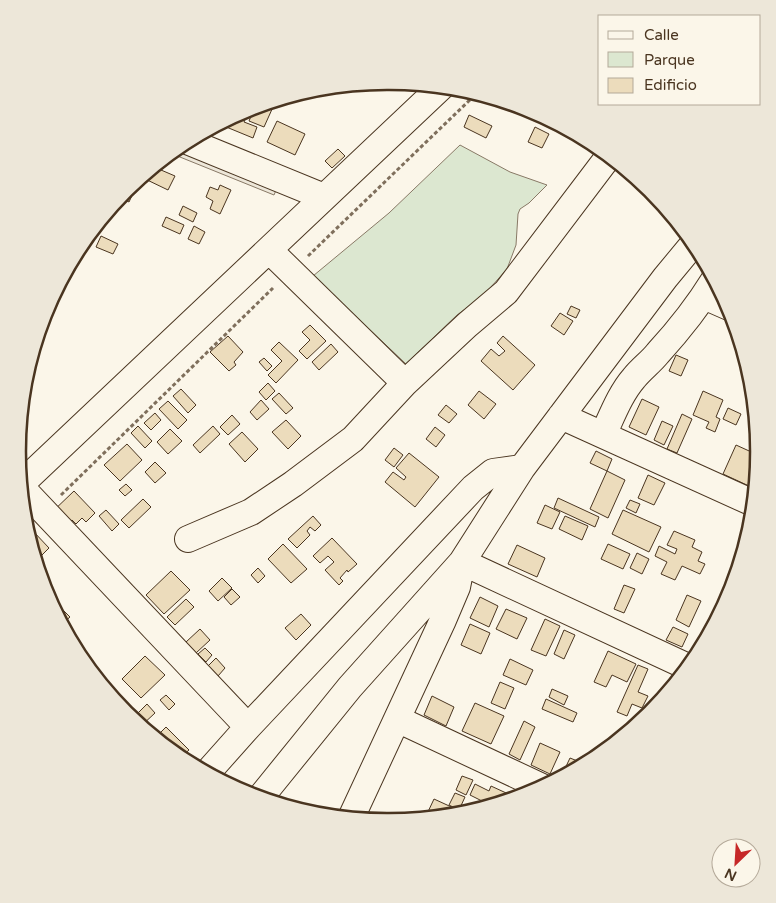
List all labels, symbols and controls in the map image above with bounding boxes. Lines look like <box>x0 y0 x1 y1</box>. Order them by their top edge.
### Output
legend <box>598 15 761 105</box>
text: Calle <box>644 26 679 44</box>
text: Parque <box>644 51 695 69</box>
text: Edificio <box>644 76 697 94</box>
north arrow <box>711 838 761 888</box>
text: N <box>722 864 739 884</box>

